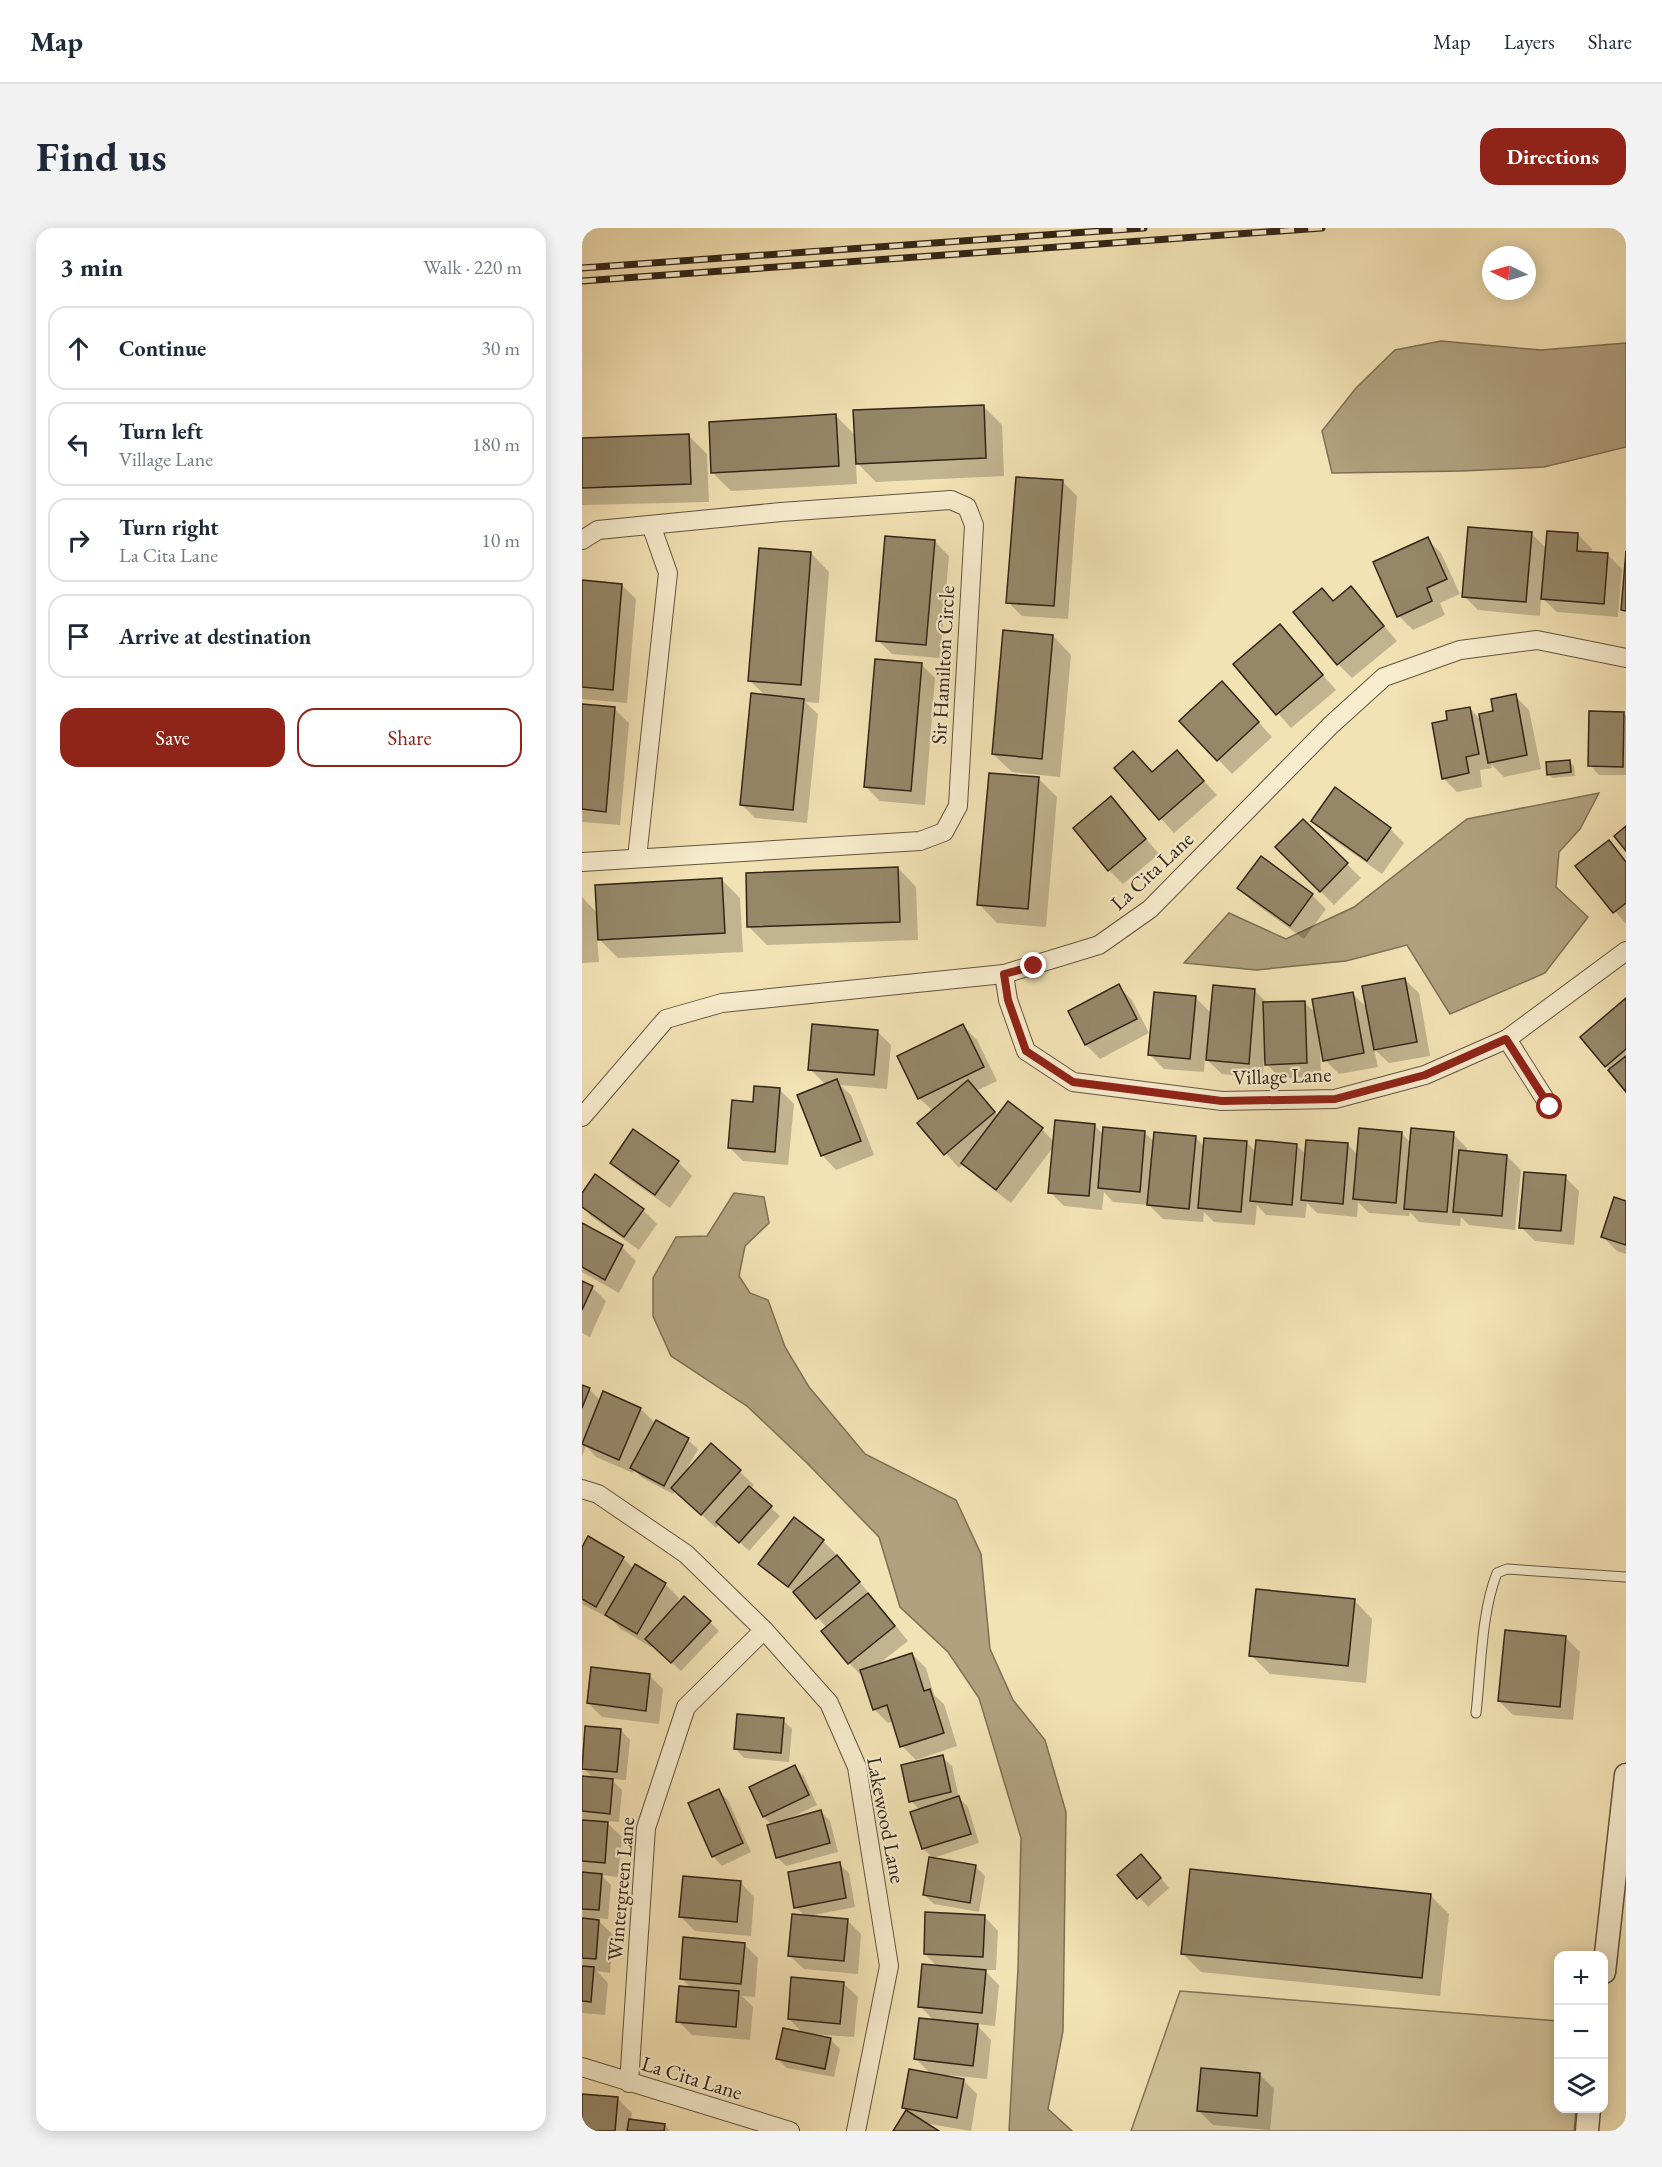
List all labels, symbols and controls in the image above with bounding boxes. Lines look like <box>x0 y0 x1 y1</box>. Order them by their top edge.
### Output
text: Map <box>30 23 83 59</box>
text: Map <box>1433 28 1471 55</box>
text: Layers <box>1504 28 1555 55</box>
text: Share <box>1588 28 1632 55</box>
button: Directions <box>1480 128 1626 185</box>
text: Find us <box>36 129 167 184</box>
north arrow <box>1482 246 1536 300</box>
text: 3 min <box>60 250 123 284</box>
text: Walk · 220 m <box>423 254 522 280</box>
icon: ahead <box>62 332 95 365</box>
text: Continue <box>119 334 206 363</box>
text: 30 m <box>481 335 520 361</box>
text: Turn left <box>119 417 203 446</box>
icon: left <box>62 428 95 461</box>
text: 180 m <box>472 431 520 457</box>
text: Village Lane <box>119 446 213 472</box>
text: Turn right <box>119 513 218 542</box>
icon: right <box>62 524 95 557</box>
text: 10 m <box>481 527 520 553</box>
text: La Cita Lane <box>119 542 218 568</box>
street label: Sir Hamilton Circle <box>925 585 960 745</box>
icon: arrive <box>62 620 95 653</box>
text: Arrive at destination <box>119 622 311 651</box>
button: Save <box>60 708 285 767</box>
button: Share <box>297 708 522 767</box>
street label: La Cita Lane <box>1104 825 1199 916</box>
route end <box>1020 952 1046 978</box>
street label: Village Lane <box>1232 1060 1332 1091</box>
route start <box>1536 1093 1562 1119</box>
street label: Lakewood Lane <box>861 1754 912 1885</box>
street label: Wintergreen Lane <box>601 1816 640 1962</box>
map controls <box>1554 1951 1608 2113</box>
button: + <box>1554 1951 1608 2005</box>
button: − <box>1554 2005 1608 2059</box>
street label: La Cita Lane <box>638 2049 746 2106</box>
button: layers <box>1554 2059 1608 2113</box>

